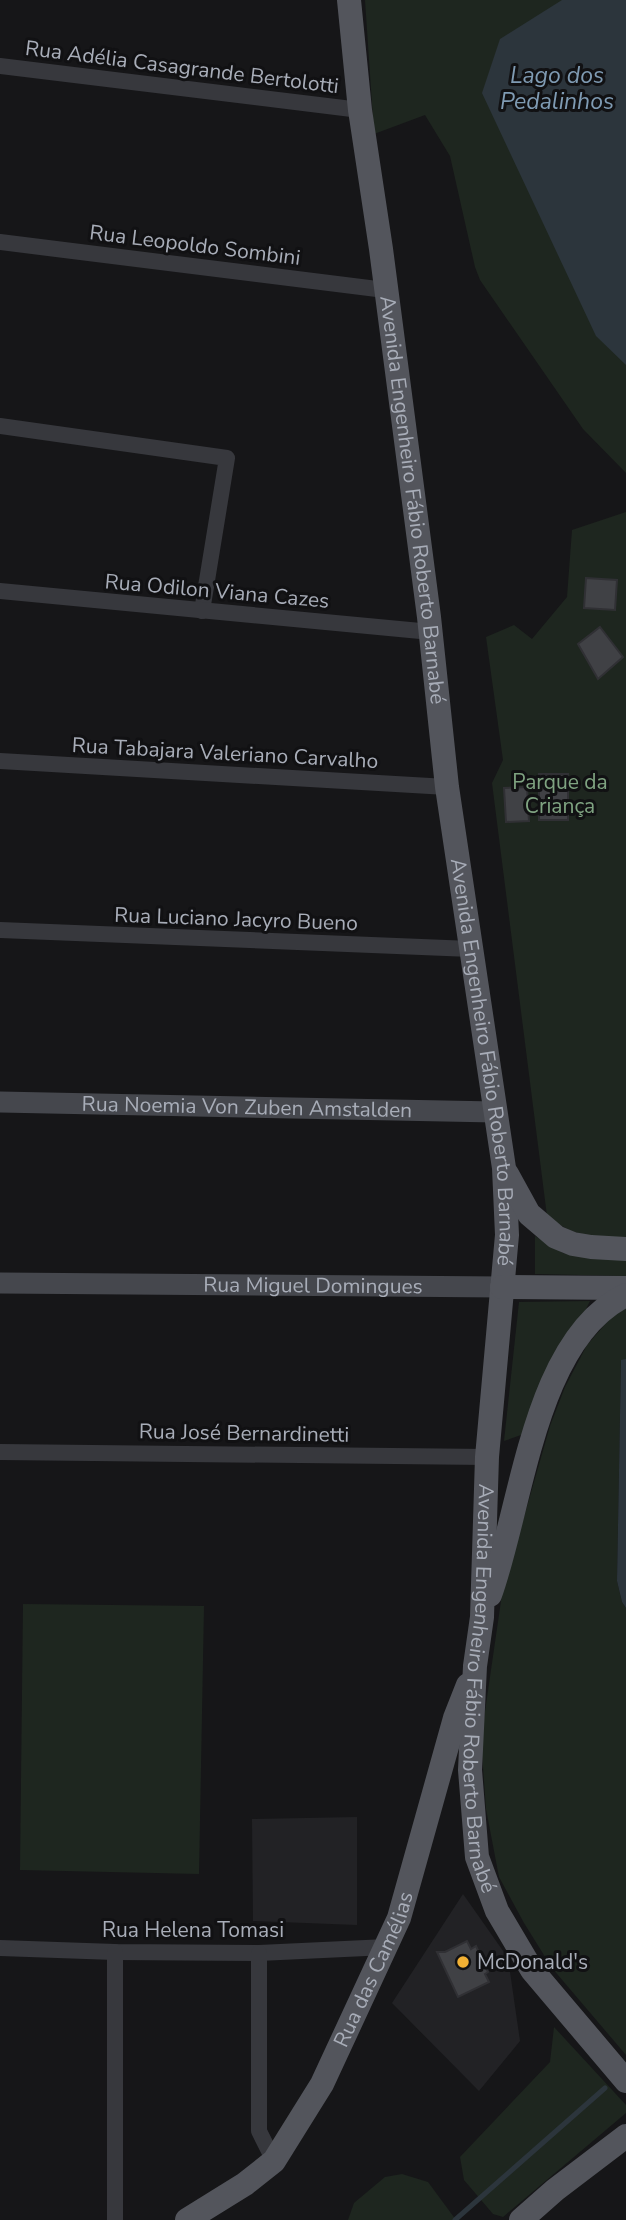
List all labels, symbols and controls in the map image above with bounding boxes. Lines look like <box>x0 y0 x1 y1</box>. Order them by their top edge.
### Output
street label: Rua Adélia Casagrande Bertolotti <box>24 34 340 100</box>
water label: Lago dos Pedalinhos <box>500 60 614 117</box>
street label: Rua Leopoldo Sombini <box>88 218 302 272</box>
street label: Avenida Engenheiro Fábio Roberto Barnabé <box>373 294 452 706</box>
street label: Rua Odilon Viana Cazes <box>104 567 330 615</box>
street label: Rua Tabajara Valeriano Carvalho <box>71 731 379 775</box>
park label: Parque da Criança <box>512 768 608 820</box>
street label: Avenida Engenheiro Fábio Roberto Barnabé <box>444 856 521 1267</box>
street label: Rua Luciano Jacyro Bueno <box>114 901 358 937</box>
street label: Rua Noemia Von Zuben Amstalden <box>81 1090 412 1124</box>
street label: Rua Miguel Domingues <box>203 1271 423 1300</box>
street label: Rua José Bernardinetti <box>139 1417 349 1449</box>
street label: Avenida Engenheiro Fábio Roberto Barnabé <box>456 1483 503 1897</box>
street label: Rua das Camélias <box>327 1888 420 2052</box>
street label: Rua Helena Tomasi <box>102 1916 284 1944</box>
place label: McDonald's <box>477 1948 588 1976</box>
marker: McDonald's <box>455 1954 471 1970</box>

